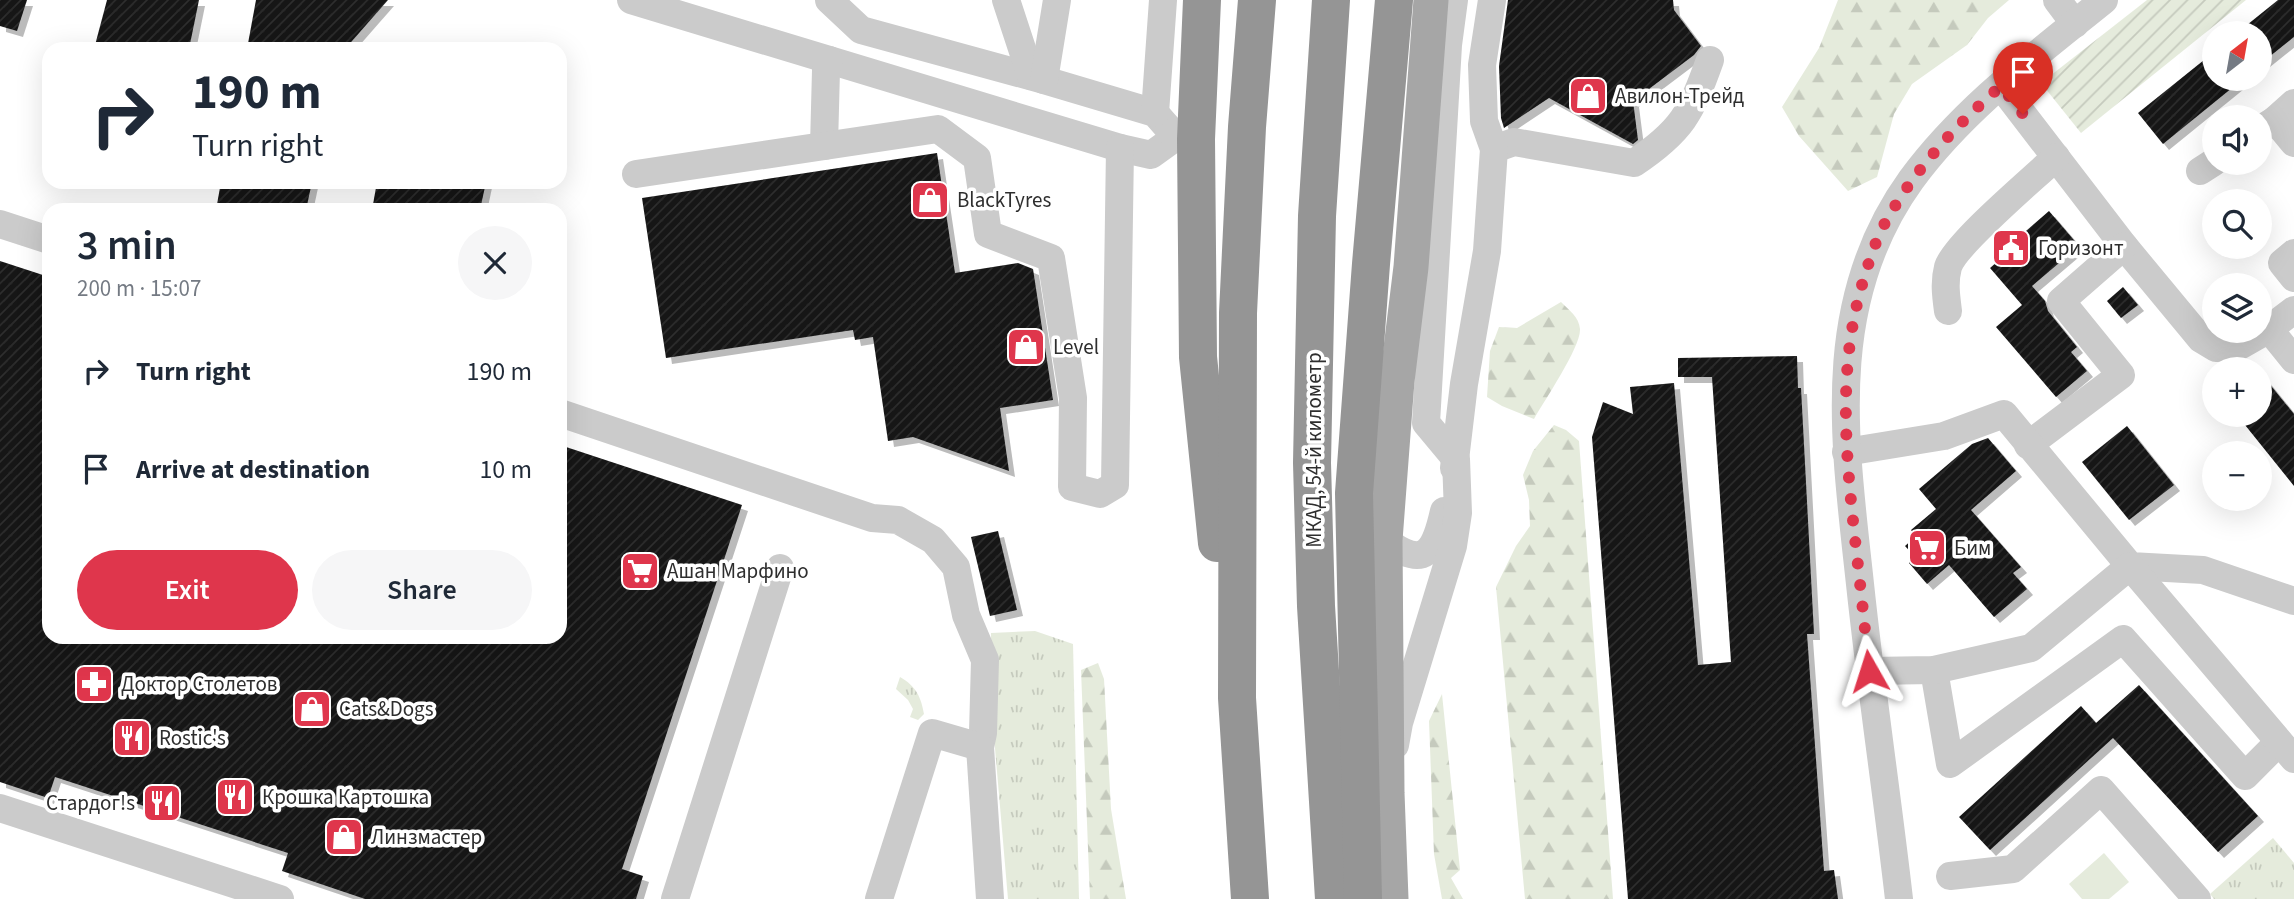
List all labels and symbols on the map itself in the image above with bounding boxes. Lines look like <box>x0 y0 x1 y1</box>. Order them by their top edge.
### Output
north arrow <box>2202 21 2272 91</box>
pin <box>1993 42 2053 114</box>
shop icon: Авилон-Трейд <box>1567 75 1609 117</box>
place label: Авилон-Трейд <box>1615 81 1744 111</box>
shop icon: BlackTyres <box>909 179 951 221</box>
place label: BlackTyres <box>957 185 1051 215</box>
public building icon: Горизонт <box>1990 227 2032 269</box>
place label: Горизонт <box>2038 233 2124 263</box>
shop icon: Level <box>1005 326 1047 368</box>
place label: Level <box>1053 332 1099 362</box>
street label: МКАД, 54-й километр <box>1299 352 1329 548</box>
supermarket icon: Бим <box>1906 527 1948 569</box>
place label: Бим <box>1954 533 1991 563</box>
supermarket icon: Ашан Марфино <box>619 550 661 592</box>
place label: Ашан Марфино <box>667 556 809 586</box>
position arrow <box>1832 634 1906 708</box>
pharmacy icon: Доктор Столетов <box>73 663 115 705</box>
place label: Доктор Столетов <box>121 669 278 699</box>
shop icon: Cats&Dogs <box>291 688 333 730</box>
place label: Cats&Dogs <box>339 694 434 724</box>
restaurant icon: Rostic's <box>111 717 153 759</box>
place label: Rostic's <box>159 723 226 753</box>
restaurant icon: Крошка Картошка <box>214 776 256 818</box>
restaurant icon: Стардог!s <box>141 782 183 824</box>
place label: Крошка Картошка <box>262 782 429 812</box>
place label: Стардог!s <box>46 788 135 818</box>
shop icon: Линзмастер <box>323 816 365 858</box>
place label: Линзмастер <box>371 822 482 852</box>

